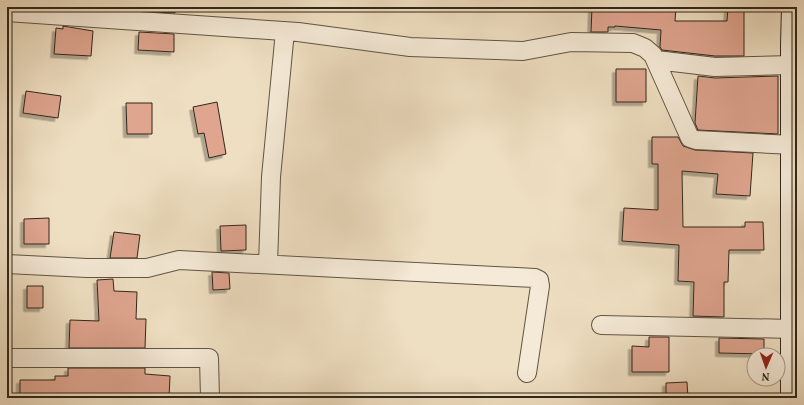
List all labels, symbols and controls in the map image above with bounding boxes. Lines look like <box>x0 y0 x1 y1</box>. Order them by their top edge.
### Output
north arrow <box>746 347 786 387</box>
text: N <box>761 368 770 383</box>

